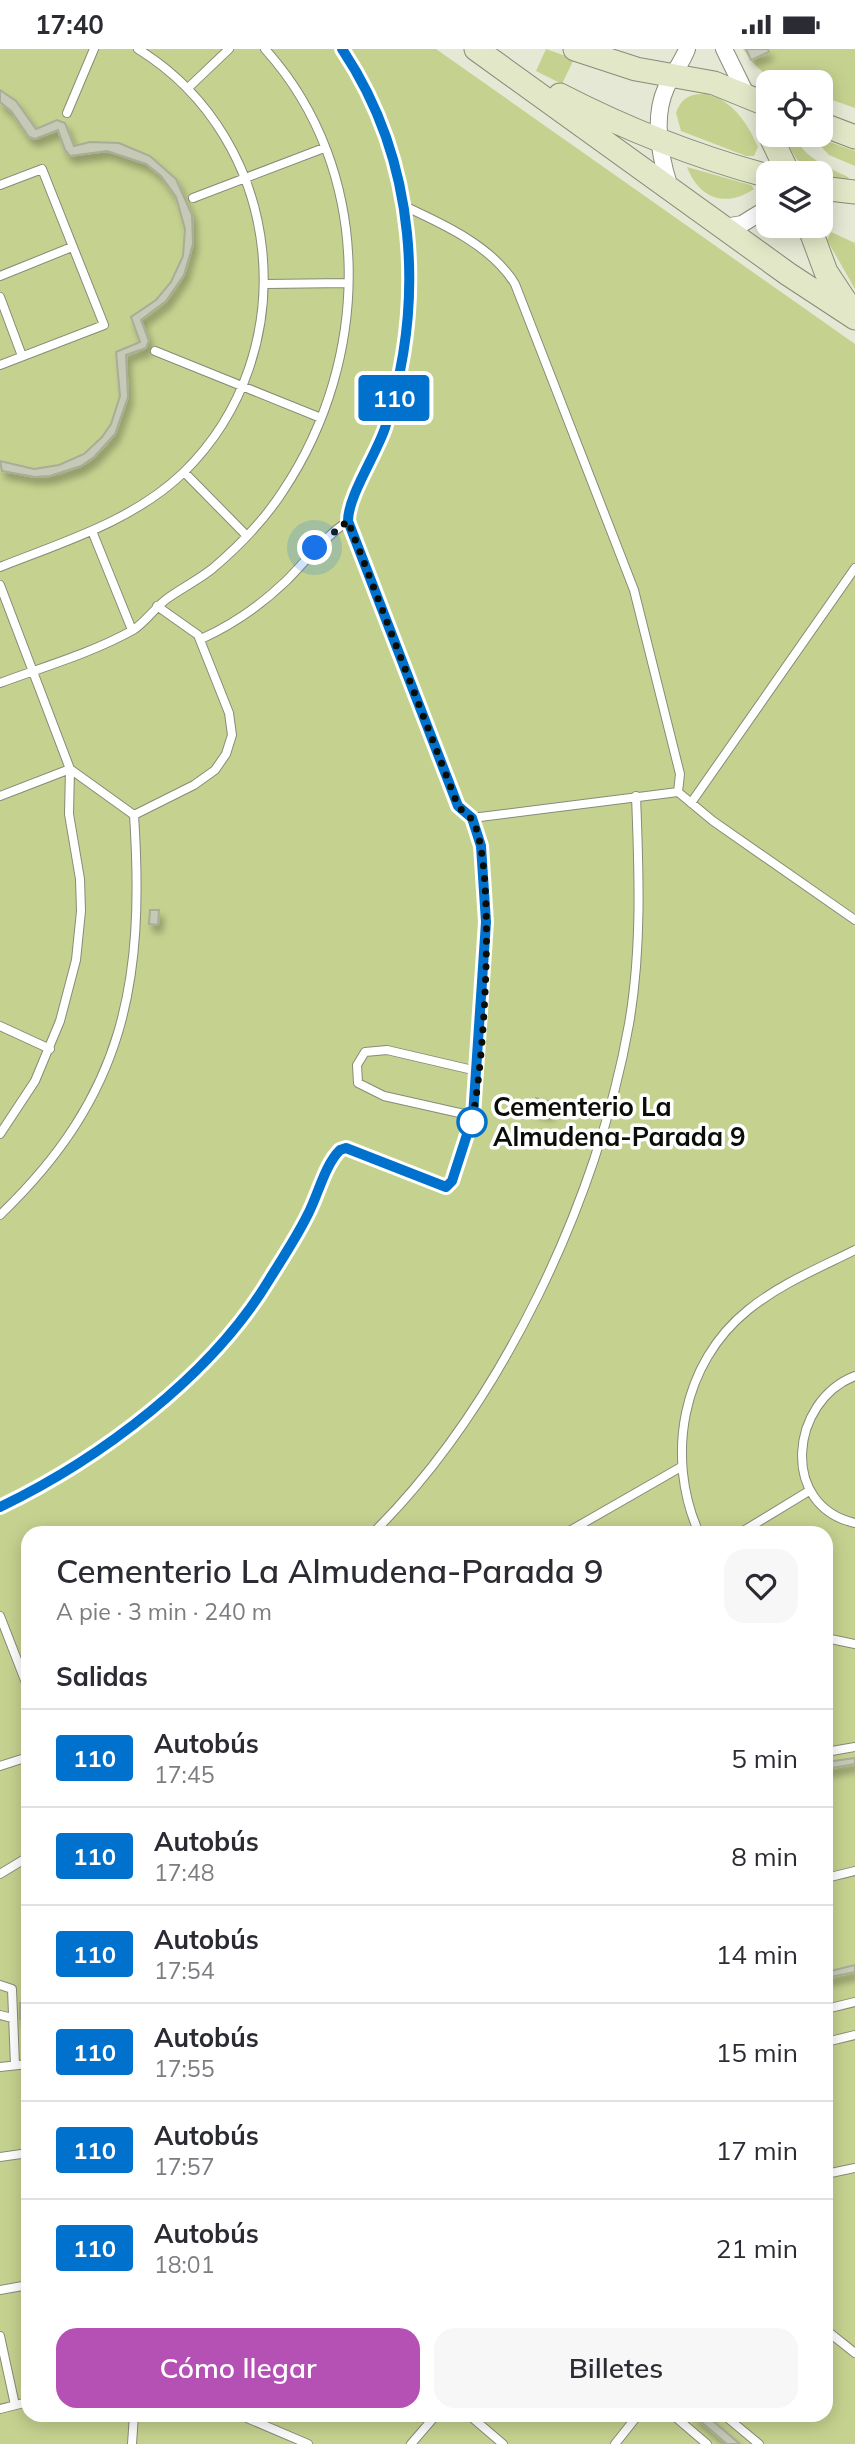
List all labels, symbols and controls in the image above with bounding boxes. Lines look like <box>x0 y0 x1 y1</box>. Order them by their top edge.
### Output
text: 17:40 <box>35 8 104 41</box>
map controls <box>756 70 833 238</box>
button: locate <box>756 70 833 147</box>
button: layers <box>756 161 833 238</box>
line badge: 110 <box>354 375 434 421</box>
text: 110 <box>372 383 416 413</box>
your location <box>297 530 332 565</box>
place label: Cementerio La Almudena-Parada 9 <box>493 1090 746 1153</box>
marker: Cementerio La Almudena-Parada 9 <box>457 1107 487 1137</box>
button: heart <box>724 1549 798 1623</box>
text: Cementerio La Almudena-Parada 9 <box>56 1550 604 1591</box>
text: A pie · 3 min · 240 m <box>56 1597 272 1626</box>
text: Salidas <box>56 1660 148 1693</box>
text: Autobús <box>154 1727 259 1760</box>
text: 5 min <box>731 1742 798 1775</box>
text: 110 <box>73 1743 116 1773</box>
text: 17:45 <box>154 1760 214 1789</box>
text: Autobús <box>154 1825 259 1858</box>
text: 8 min <box>731 1840 798 1873</box>
text: 110 <box>73 1841 116 1871</box>
text: 17:48 <box>154 1858 214 1887</box>
text: Autobús <box>154 1923 259 1956</box>
text: 14 min <box>716 1938 798 1971</box>
text: 110 <box>73 1939 116 1969</box>
text: 17:54 <box>154 1956 214 1985</box>
text: Autobús <box>154 2021 259 2054</box>
text: 15 min <box>716 2036 798 2069</box>
text: 110 <box>73 2037 116 2067</box>
text: 17:55 <box>154 2054 214 2083</box>
text: Autobús <box>154 2119 259 2152</box>
text: 17 min <box>716 2134 798 2167</box>
text: 110 <box>73 2135 116 2165</box>
text: 17:57 <box>154 2152 214 2181</box>
text: Autobús <box>154 2217 259 2250</box>
text: 21 min <box>716 2232 798 2265</box>
text: 110 <box>73 2233 116 2263</box>
text: 18:01 <box>154 2250 214 2279</box>
button: Cómo llegar <box>56 2328 420 2408</box>
button: Billetes <box>434 2328 798 2408</box>

